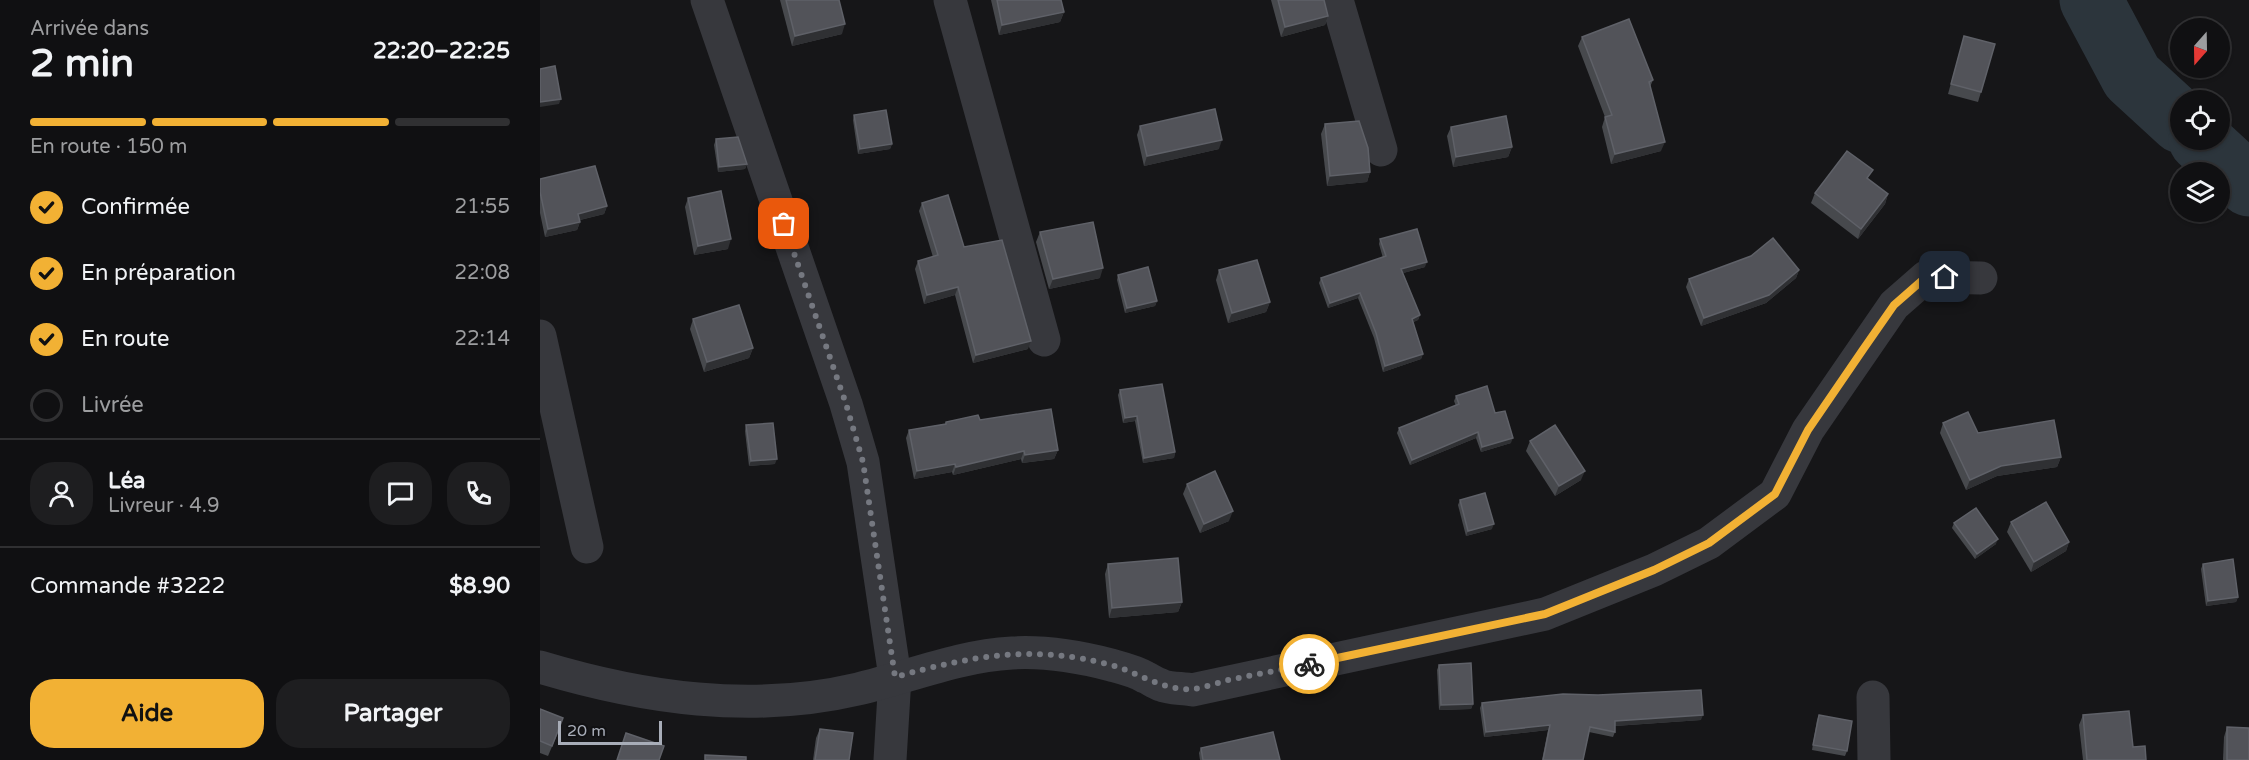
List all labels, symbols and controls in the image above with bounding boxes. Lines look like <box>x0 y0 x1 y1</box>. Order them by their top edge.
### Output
text: Arrivée dans <box>30 17 149 41</box>
north arrow <box>2170 18 2230 78</box>
map controls <box>2170 18 2230 222</box>
text: 22:20–22:25 <box>373 38 510 64</box>
text: 2 min <box>30 40 134 87</box>
button: locate <box>2170 90 2230 150</box>
text: En route · 150 m <box>30 135 187 159</box>
button: layers <box>2170 162 2230 222</box>
icon: check <box>30 191 63 224</box>
text: Confirmée <box>81 194 190 220</box>
text: 21:55 <box>455 195 510 219</box>
pin <box>758 198 809 249</box>
icon: bag <box>767 207 800 240</box>
pin <box>1919 251 1970 302</box>
icon: check <box>30 257 63 290</box>
text: En préparation <box>81 260 236 286</box>
icon: home <box>1928 260 1961 293</box>
text: 22:08 <box>455 261 510 285</box>
icon: check <box>30 323 63 356</box>
text: En route <box>81 326 170 352</box>
text: 22:14 <box>455 327 510 351</box>
text: Livrée <box>81 392 144 418</box>
button: person <box>30 462 93 525</box>
button: chat <box>369 462 432 525</box>
button: phone <box>447 462 510 525</box>
text: Léa <box>108 468 146 494</box>
text: Livreur · 4.9 <box>108 494 220 518</box>
text: Commande #3222 <box>30 573 225 599</box>
text: $8.90 <box>449 573 510 599</box>
courier <box>1279 634 1339 694</box>
icon: bike <box>1293 648 1326 681</box>
button: Aide <box>30 679 264 748</box>
button: Partager <box>276 679 510 748</box>
scale bar <box>558 718 662 746</box>
text: 20 m <box>567 721 606 741</box>

